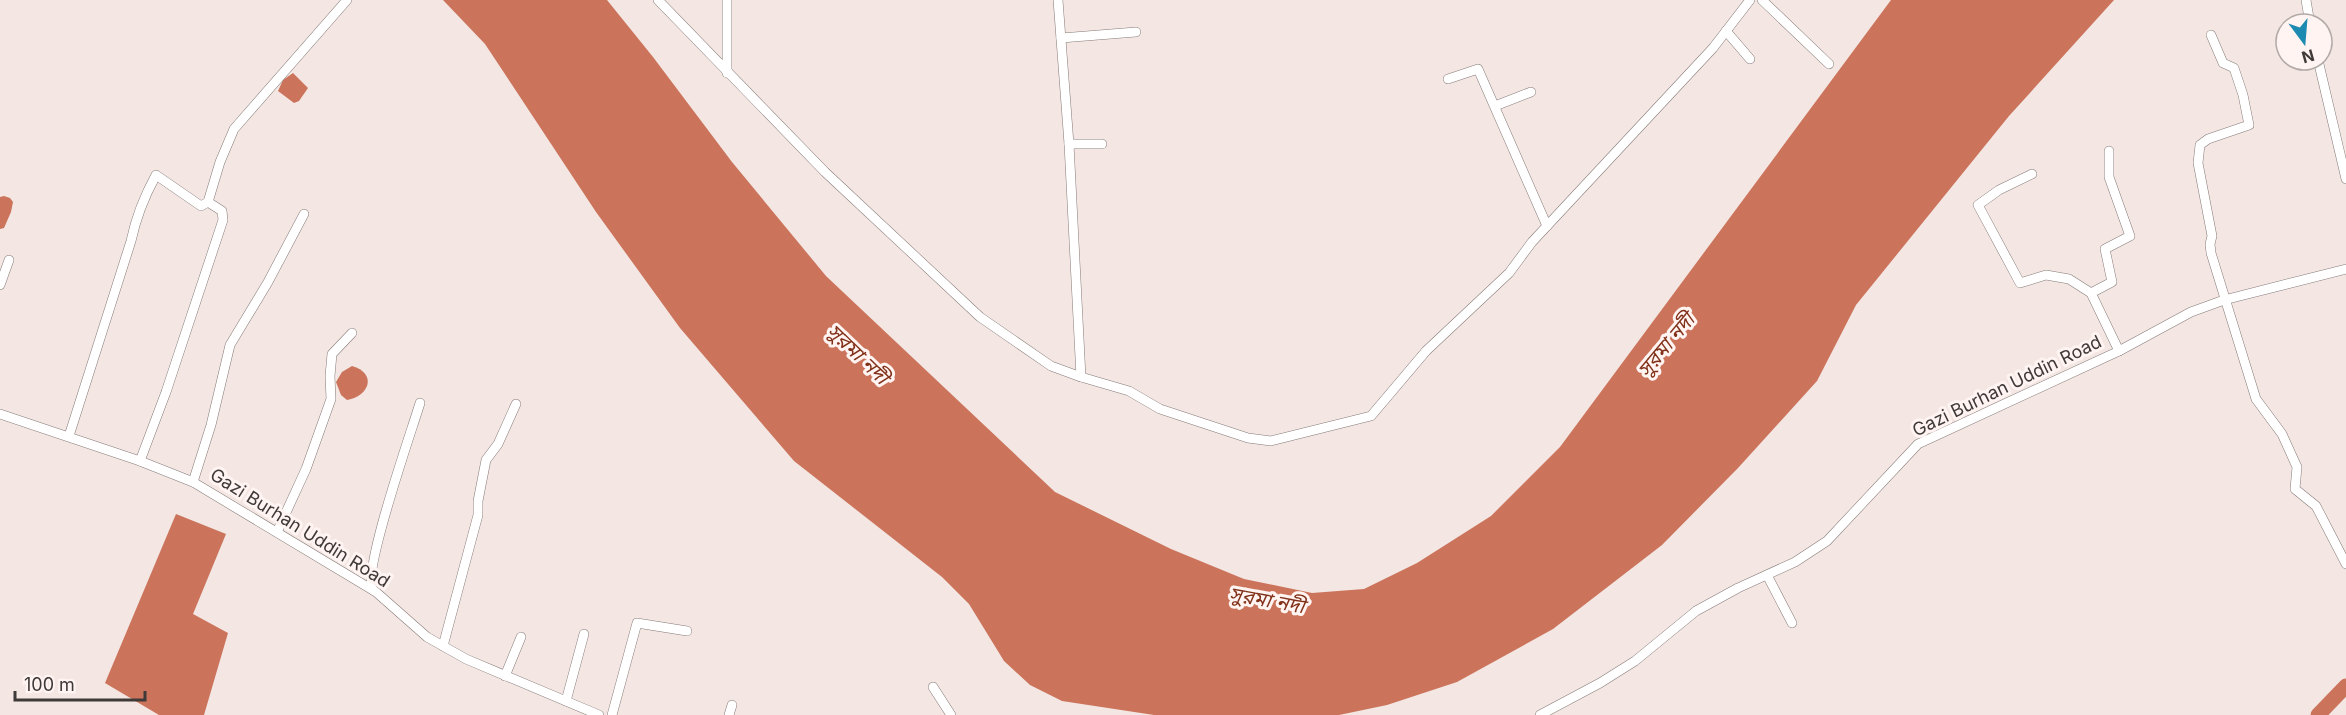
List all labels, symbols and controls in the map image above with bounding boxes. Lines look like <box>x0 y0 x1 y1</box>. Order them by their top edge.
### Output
north arrow <box>2274 12 2334 72</box>
text: N <box>2300 45 2317 68</box>
water label: সুরমা নদী <box>1632 305 1702 382</box>
water label: সুরমা নদী <box>822 319 896 392</box>
street label: Gazi Burhan Uddin Road <box>1909 331 2105 441</box>
street label: Gazi Burhan Uddin Road <box>207 464 394 592</box>
water label: সুরমা নদী <box>1227 582 1310 619</box>
scale bar <box>15 664 146 702</box>
text: 100 m <box>24 674 75 695</box>

